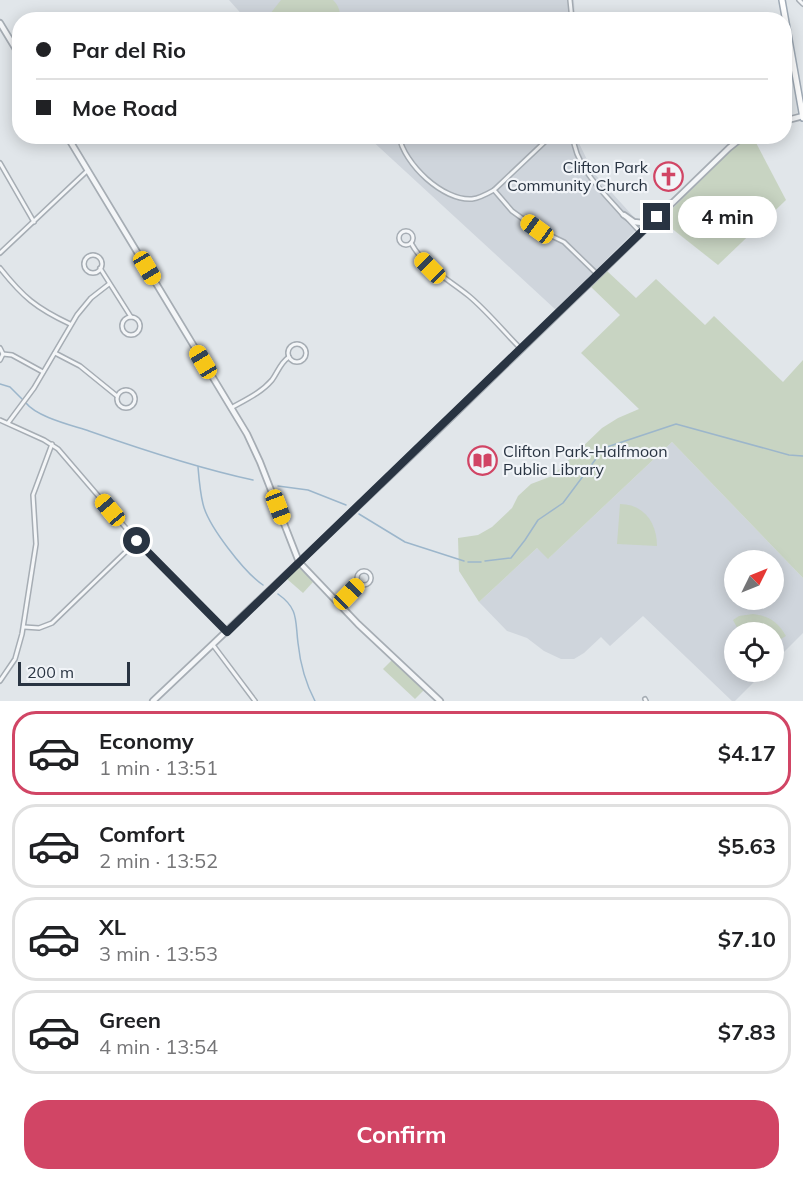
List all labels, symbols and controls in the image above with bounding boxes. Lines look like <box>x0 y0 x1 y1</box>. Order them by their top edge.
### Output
text: Par del Rio <box>72 36 186 64</box>
text: Moe Road <box>72 94 178 122</box>
place label: Clifton Park Community Church <box>507 157 649 195</box>
church icon: Clifton Park Community Church <box>653 160 685 192</box>
callout: 4 min <box>678 196 777 238</box>
route end <box>643 203 670 230</box>
text: 4 min <box>701 204 754 229</box>
car <box>517 211 557 247</box>
car <box>130 248 164 288</box>
car <box>411 249 449 287</box>
car <box>186 342 220 382</box>
place label: Clifton Park-Halfmoon Public Library <box>503 441 668 479</box>
library icon: Clifton Park-Halfmoon Public Library <box>466 444 498 476</box>
car <box>263 487 293 527</box>
car <box>92 490 128 530</box>
route start <box>123 527 150 554</box>
north arrow <box>724 550 784 610</box>
map controls <box>724 550 784 682</box>
car <box>330 575 368 613</box>
button: locate <box>724 622 784 682</box>
scale bar <box>18 659 130 686</box>
text: 200 m <box>27 662 74 682</box>
icon: car <box>27 726 81 780</box>
text: Economy <box>99 727 194 755</box>
text: $4.17 <box>718 739 776 767</box>
text: 1 min · 13:51 <box>99 755 218 780</box>
icon: car <box>27 819 81 873</box>
text: Comfort <box>99 820 185 848</box>
text: $5.63 <box>718 832 776 860</box>
text: 2 min · 13:52 <box>99 848 218 873</box>
icon: car <box>27 912 81 966</box>
text: XL <box>99 913 126 941</box>
text: $7.10 <box>718 925 776 953</box>
text: 3 min · 13:53 <box>99 941 218 966</box>
icon: car <box>27 1005 81 1059</box>
text: Green <box>99 1006 161 1034</box>
text: $7.83 <box>718 1018 776 1046</box>
text: 4 min · 13:54 <box>99 1034 218 1059</box>
button: Confirm <box>24 1100 779 1169</box>

